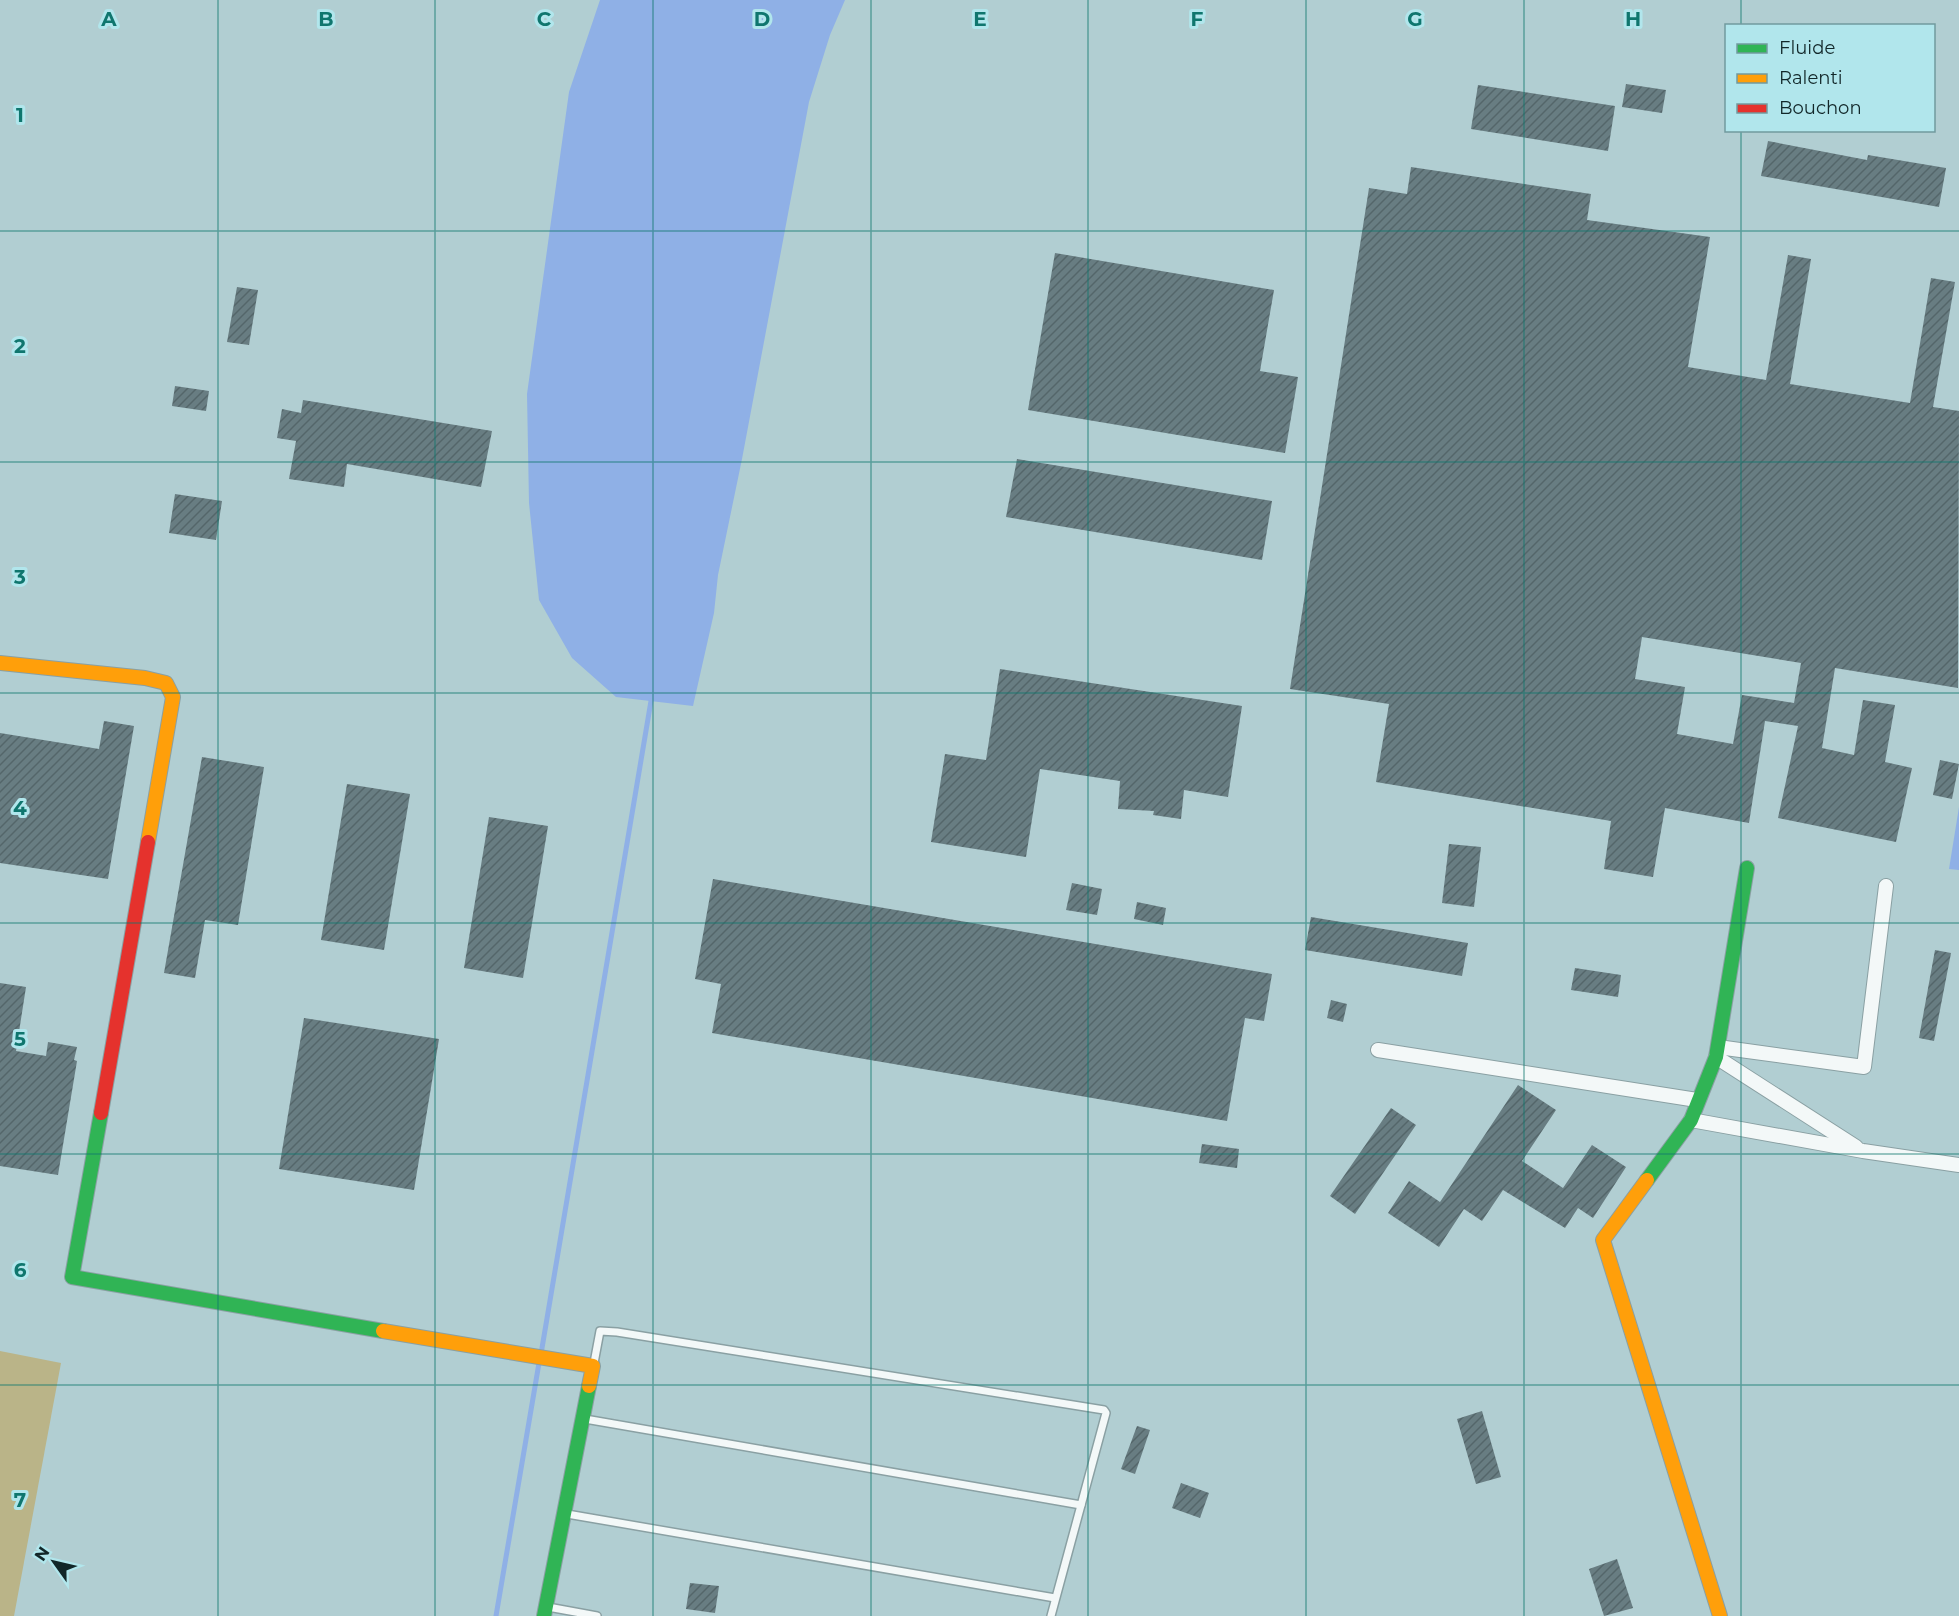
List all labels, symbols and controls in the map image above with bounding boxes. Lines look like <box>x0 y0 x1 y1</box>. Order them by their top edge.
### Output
text: A <box>100 7 117 31</box>
text: B <box>318 7 334 31</box>
text: C <box>537 7 552 31</box>
text: D <box>754 7 770 31</box>
text: E <box>973 7 987 31</box>
text: F <box>1191 7 1204 31</box>
text: G <box>1407 7 1423 31</box>
text: H <box>1625 7 1641 31</box>
legend <box>1725 24 1935 132</box>
text: Fluide <box>1779 37 1835 59</box>
text: Ralenti <box>1779 67 1843 89</box>
text: Bouchon <box>1779 97 1862 119</box>
text: 1 <box>16 103 24 127</box>
text: 2 <box>14 334 26 358</box>
text: 3 <box>13 565 26 589</box>
text: 4 <box>13 796 27 820</box>
text: 5 <box>14 1027 26 1051</box>
text: 6 <box>14 1258 27 1282</box>
text: 7 <box>14 1488 26 1512</box>
north arrow <box>24 1532 84 1592</box>
text: N <box>30 1543 53 1565</box>

